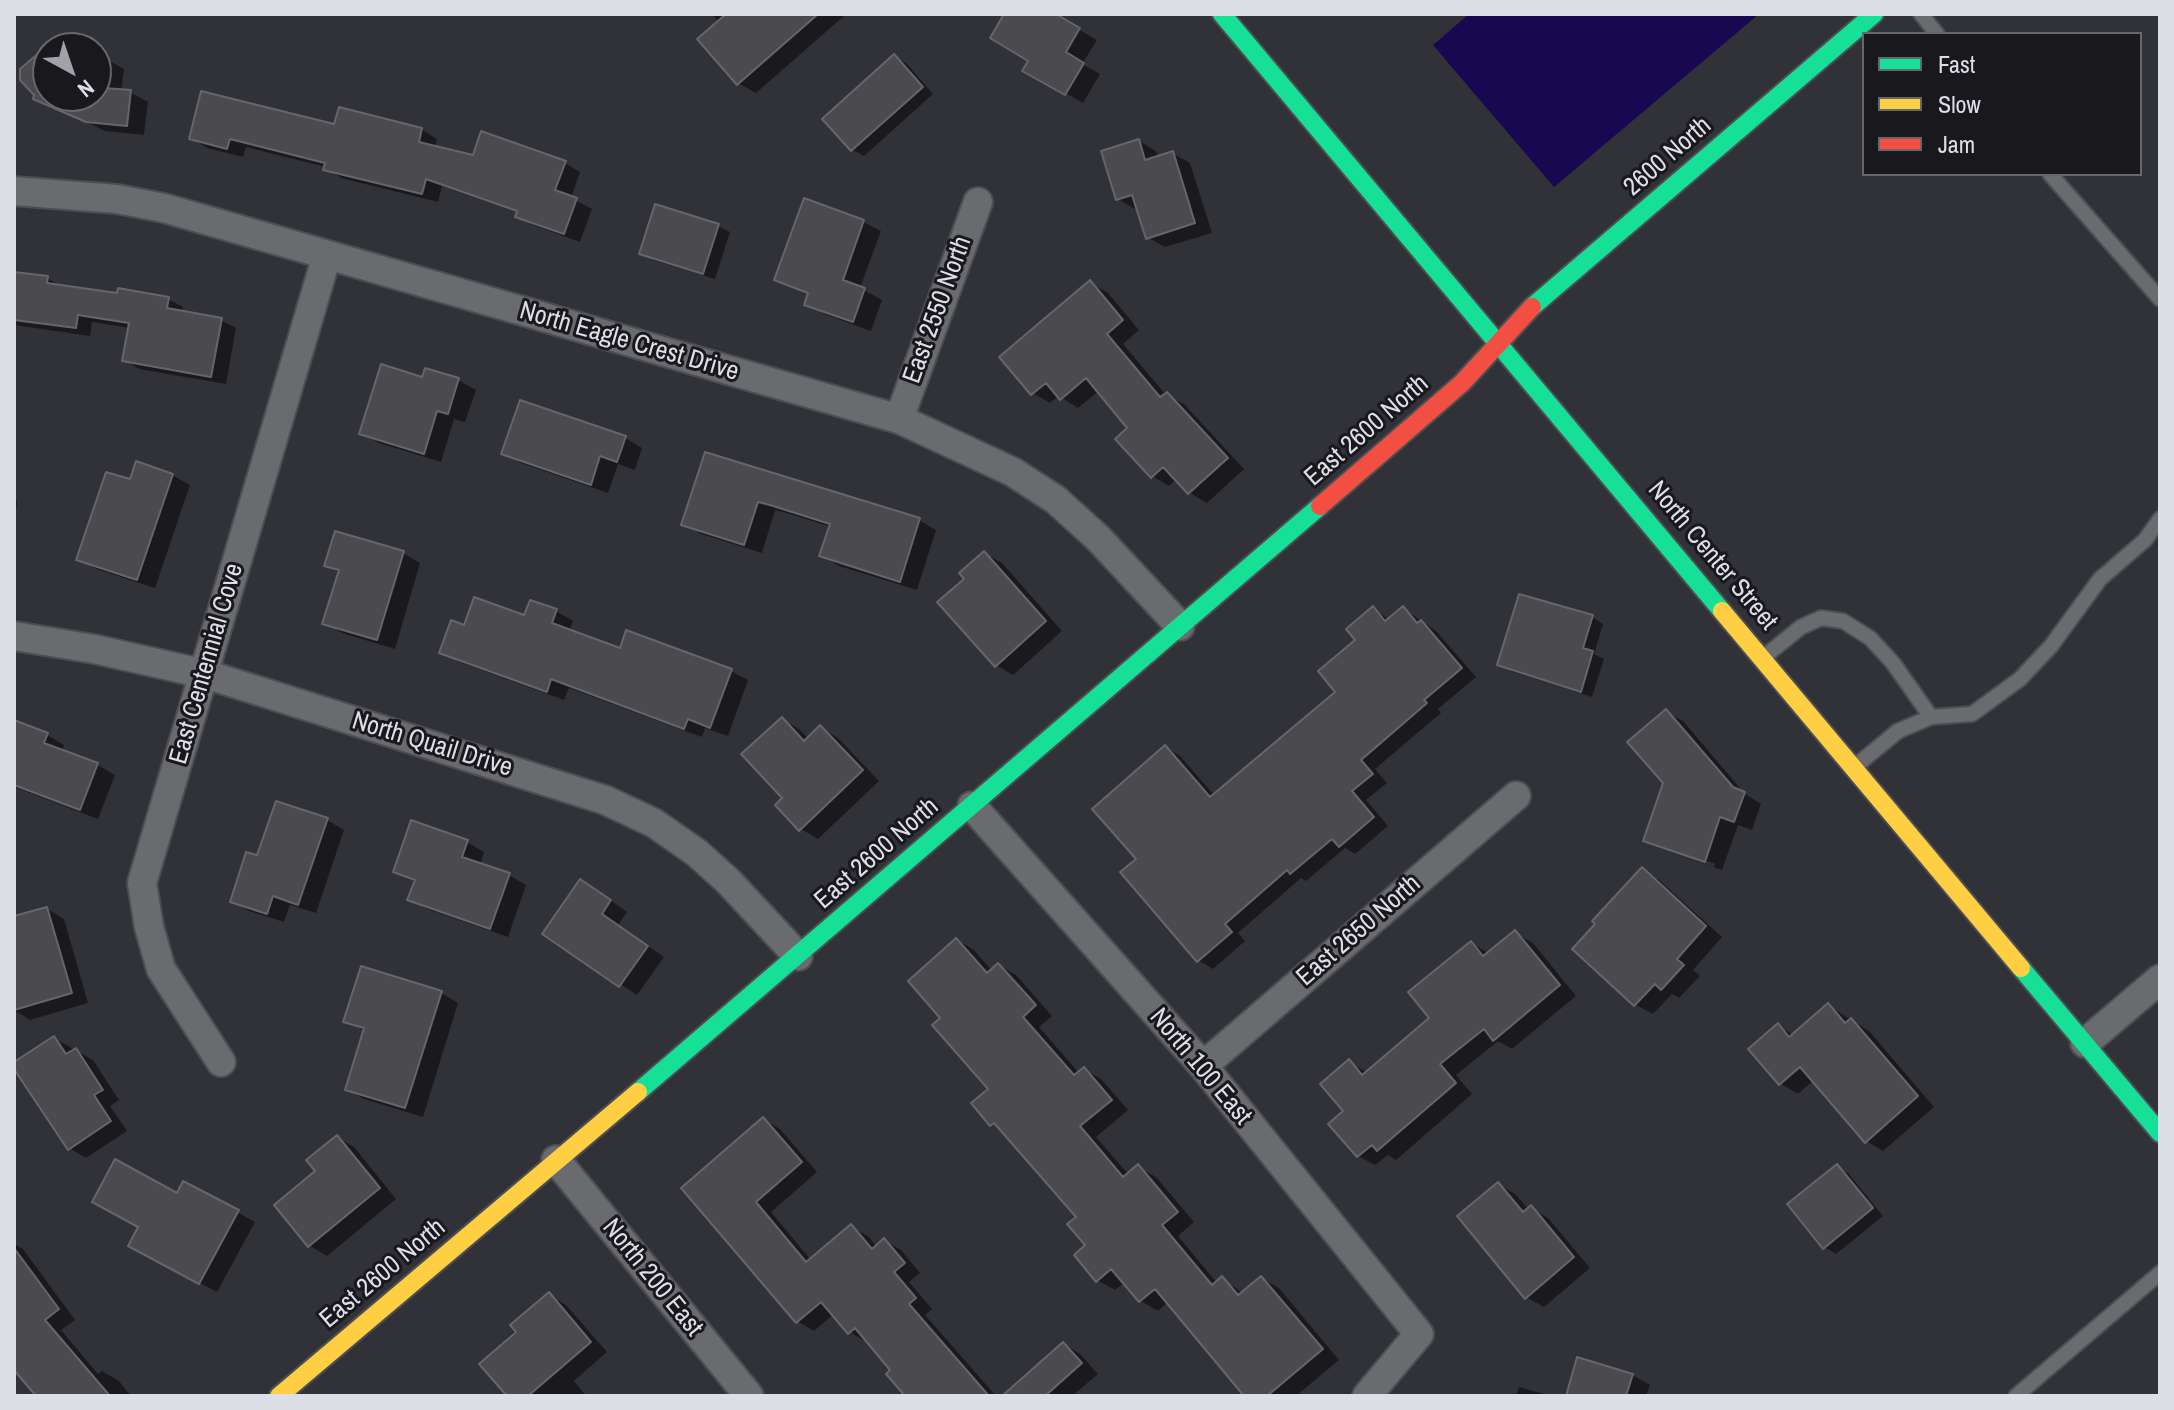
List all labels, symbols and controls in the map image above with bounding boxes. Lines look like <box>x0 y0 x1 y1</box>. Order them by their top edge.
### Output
north arrow <box>32 32 112 112</box>
legend <box>1862 32 2142 176</box>
text: Fast <box>1938 48 1975 80</box>
text: N <box>72 73 101 105</box>
text: Slow <box>1938 88 1981 120</box>
street label: 2600 North <box>1618 111 1718 203</box>
text: Jam <box>1938 128 1975 160</box>
street label: East 2550 North <box>897 232 979 388</box>
street label: North Eagle Crest Drive <box>516 296 742 388</box>
street label: East 2600 North <box>1299 369 1435 493</box>
street label: North Center Street <box>1641 475 1783 637</box>
street label: East Centennial Cove <box>163 560 251 768</box>
street label: North Quail Drive <box>348 706 516 784</box>
street label: East 2600 North <box>809 792 945 916</box>
street label: East 2650 North <box>1291 869 1427 993</box>
street label: North 100 East <box>1142 1002 1258 1132</box>
street label: East 2600 North <box>314 1213 452 1335</box>
street label: North 200 East <box>595 1213 709 1343</box>

